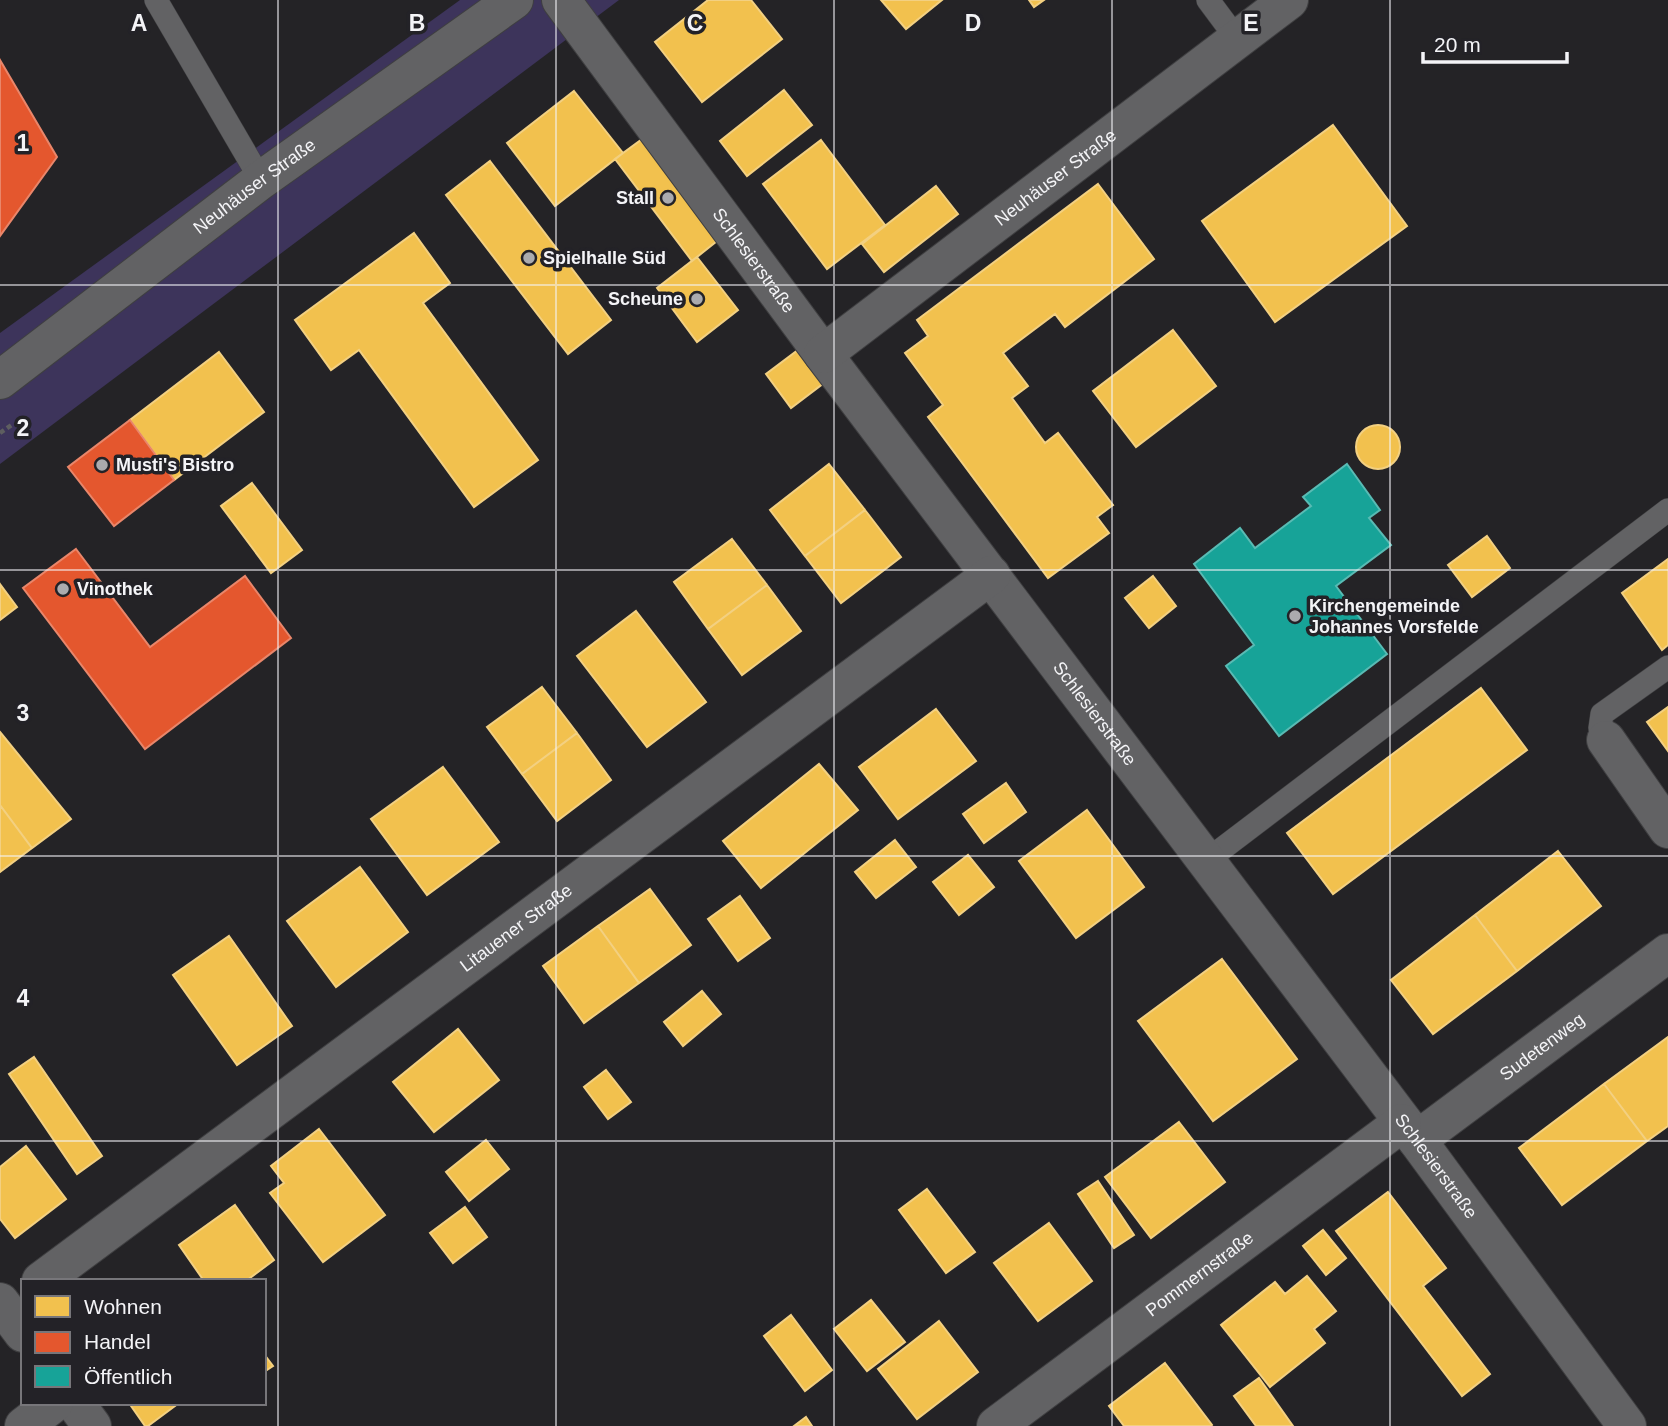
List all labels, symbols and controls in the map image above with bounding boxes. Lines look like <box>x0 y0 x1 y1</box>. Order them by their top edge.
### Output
text: A <box>131 10 147 36</box>
text: B <box>409 10 425 36</box>
text: C <box>687 10 703 36</box>
text: D <box>965 10 981 36</box>
text: E <box>1243 10 1259 36</box>
scale bar <box>1423 21 1566 65</box>
text: 20 m <box>1434 33 1481 56</box>
street label: Neuhäuser Straße <box>991 125 1120 230</box>
text: 1 <box>17 130 30 156</box>
street label: Neuhäuser Straße <box>190 134 320 238</box>
place label: Stall <box>616 188 654 208</box>
marker: Stall <box>660 190 676 206</box>
street label: Schlesierstraße <box>708 204 799 317</box>
place label: Spielhalle Süd <box>543 248 666 268</box>
marker: Spielhalle Süd <box>521 250 537 266</box>
place label: Scheune <box>608 289 683 309</box>
marker: Scheune <box>689 291 705 307</box>
text: 2 <box>17 415 29 441</box>
place label: Musti's Bistro <box>116 455 234 475</box>
marker: Musti's Bistro <box>94 457 110 473</box>
place label: Vinothek <box>77 579 154 599</box>
marker: Vinothek <box>55 581 71 597</box>
place label: Kirchengemeinde Johannes Vorsfelde <box>1309 596 1479 637</box>
marker: Kirchengemeinde Johannes Vorsfelde <box>1287 608 1303 624</box>
street label: Schlesierstraße <box>1049 658 1140 769</box>
text: 3 <box>17 700 29 726</box>
street label: Litauener Straße <box>456 880 576 976</box>
text: 4 <box>17 985 30 1011</box>
street label: Sudetenweg <box>1496 1009 1588 1085</box>
street label: Schlesierstraße <box>1391 1110 1481 1222</box>
street label: Pommernstraße <box>1142 1227 1257 1321</box>
legend <box>21 1279 266 1405</box>
text: Wohnen <box>84 1295 162 1318</box>
text: Handel <box>84 1330 151 1353</box>
text: Öffentlich <box>84 1365 172 1388</box>

